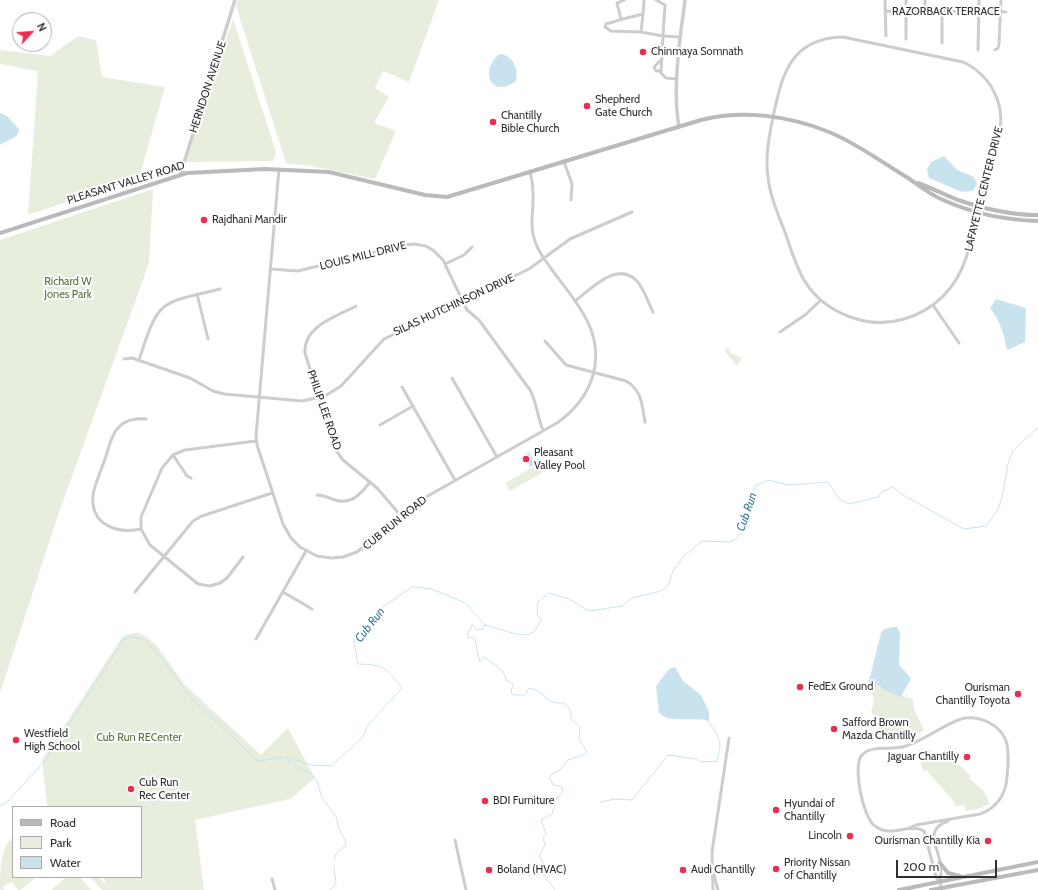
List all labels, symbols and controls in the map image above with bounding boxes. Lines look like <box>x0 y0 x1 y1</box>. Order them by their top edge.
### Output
street label: RAZORBACK TERRACE <box>892 5 1000 19</box>
north arrow <box>12 12 52 52</box>
text: N <box>34 21 50 34</box>
street label: HERNDON AVENUE <box>187 39 229 135</box>
place label: Chinmaya Somnath <box>651 45 743 59</box>
marker: Chinmaya Somnath <box>638 47 648 57</box>
place label: Shepherd Gate Church <box>595 93 652 119</box>
marker: Shepherd Gate Church <box>582 101 592 111</box>
place label: Chantilly Bible Church <box>501 109 559 135</box>
marker: Chantilly Bible Church <box>488 117 498 127</box>
street label: LAFAYETTE CENTER DRIVE <box>962 125 1006 253</box>
street label: PLEASANT VALLEY ROAD <box>66 159 186 207</box>
place label: Rajdhani Mandir <box>212 213 287 227</box>
marker: Rajdhani Mandir <box>199 215 209 225</box>
street label: LOUIS MILL DRIVE <box>318 239 408 273</box>
street label: SILAS HUTCHINSON DRIVE <box>391 271 517 339</box>
park label: Richard W Jones Park <box>44 275 92 301</box>
street label: PHILIP LEE ROAD <box>304 368 344 452</box>
place label: Pleasant Valley Pool <box>534 446 585 472</box>
marker: Pleasant Valley Pool <box>521 454 531 464</box>
water label: Cub Run <box>734 491 760 533</box>
street label: CUB RUN ROAD <box>360 493 430 553</box>
water label: Cub Run <box>352 605 388 645</box>
place label: FedEx Ground <box>808 680 873 694</box>
place label: Ourisman Chantilly Toyota <box>935 681 1010 707</box>
marker: FedEx Ground <box>795 682 805 692</box>
marker: Ourisman Chantilly Toyota <box>1013 689 1023 699</box>
place label: Safford Brown Mazda Chantilly <box>842 716 916 742</box>
marker: Safford Brown Mazda Chantilly <box>829 724 839 734</box>
place label: Westfield High School <box>24 727 80 753</box>
park label: Cub Run RECenter <box>96 731 182 745</box>
marker: Westfield High School <box>11 735 21 745</box>
place label: Jaguar Chantilly <box>888 750 959 764</box>
marker: Jaguar Chantilly <box>962 752 972 762</box>
place label: Cub Run Rec Center <box>139 776 190 802</box>
marker: Cub Run Rec Center <box>126 784 136 794</box>
place label: BDI Furniture <box>493 794 554 808</box>
marker: BDI Furniture <box>480 796 490 806</box>
place label: Hyundai of Chantilly <box>784 797 835 823</box>
marker: Hyundai of Chantilly <box>771 805 781 815</box>
legend <box>12 806 142 878</box>
text: Road <box>50 815 76 830</box>
place label: Lincoln <box>808 829 842 843</box>
marker: Lincoln <box>845 831 855 841</box>
place label: Ourisman Chantilly Kia <box>875 834 980 848</box>
text: Park <box>50 835 72 850</box>
marker: Ourisman Chantilly Kia <box>983 836 993 846</box>
scale bar <box>898 852 999 878</box>
text: Water <box>50 855 80 870</box>
place label: Priority Nissan of Chantilly <box>784 856 850 882</box>
text: 200 m <box>903 859 939 874</box>
place label: Boland (HVAC) <box>497 863 566 877</box>
place label: Audi Chantilly <box>691 863 755 877</box>
marker: Priority Nissan of Chantilly <box>771 864 781 874</box>
marker: Boland (HVAC) <box>484 865 494 875</box>
marker: Audi Chantilly <box>678 865 688 875</box>

